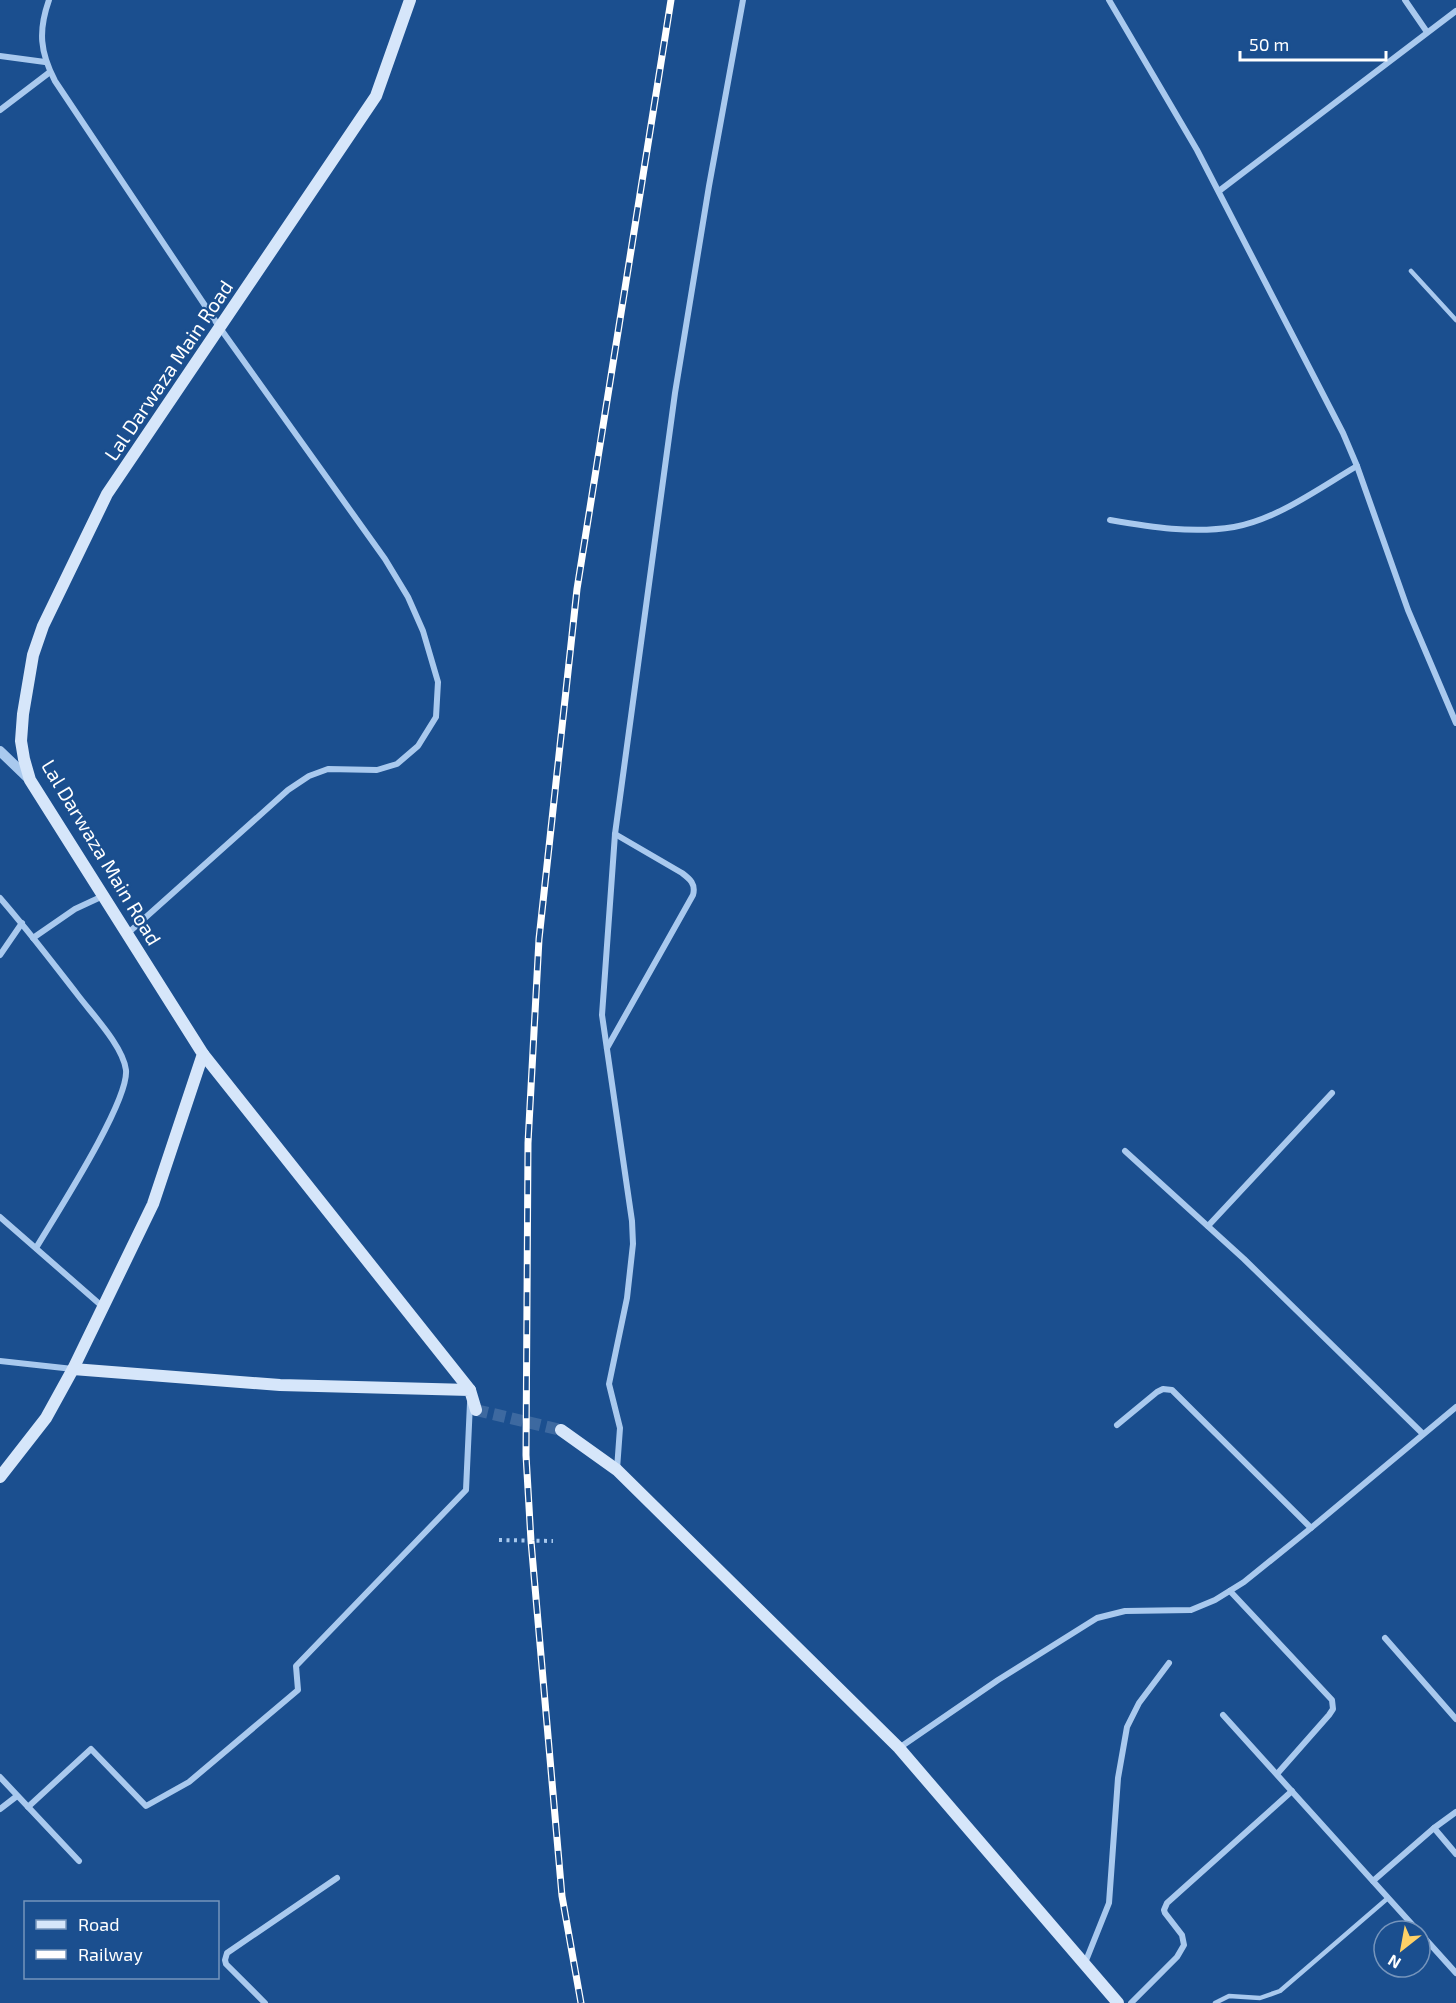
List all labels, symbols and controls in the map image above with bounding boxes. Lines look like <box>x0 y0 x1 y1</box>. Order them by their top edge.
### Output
scale bar <box>1240 24 1386 62</box>
text: 50 m <box>1249 33 1289 55</box>
street label: Lal Darwaza Main Road <box>99 275 237 465</box>
street label: Lal Darwaza Main Road <box>37 755 167 949</box>
legend <box>24 1901 219 1979</box>
text: Road <box>78 1913 119 1935</box>
north arrow <box>1372 1919 1432 1979</box>
text: Railway <box>78 1943 143 1965</box>
text: N <box>1384 1951 1404 1973</box>

